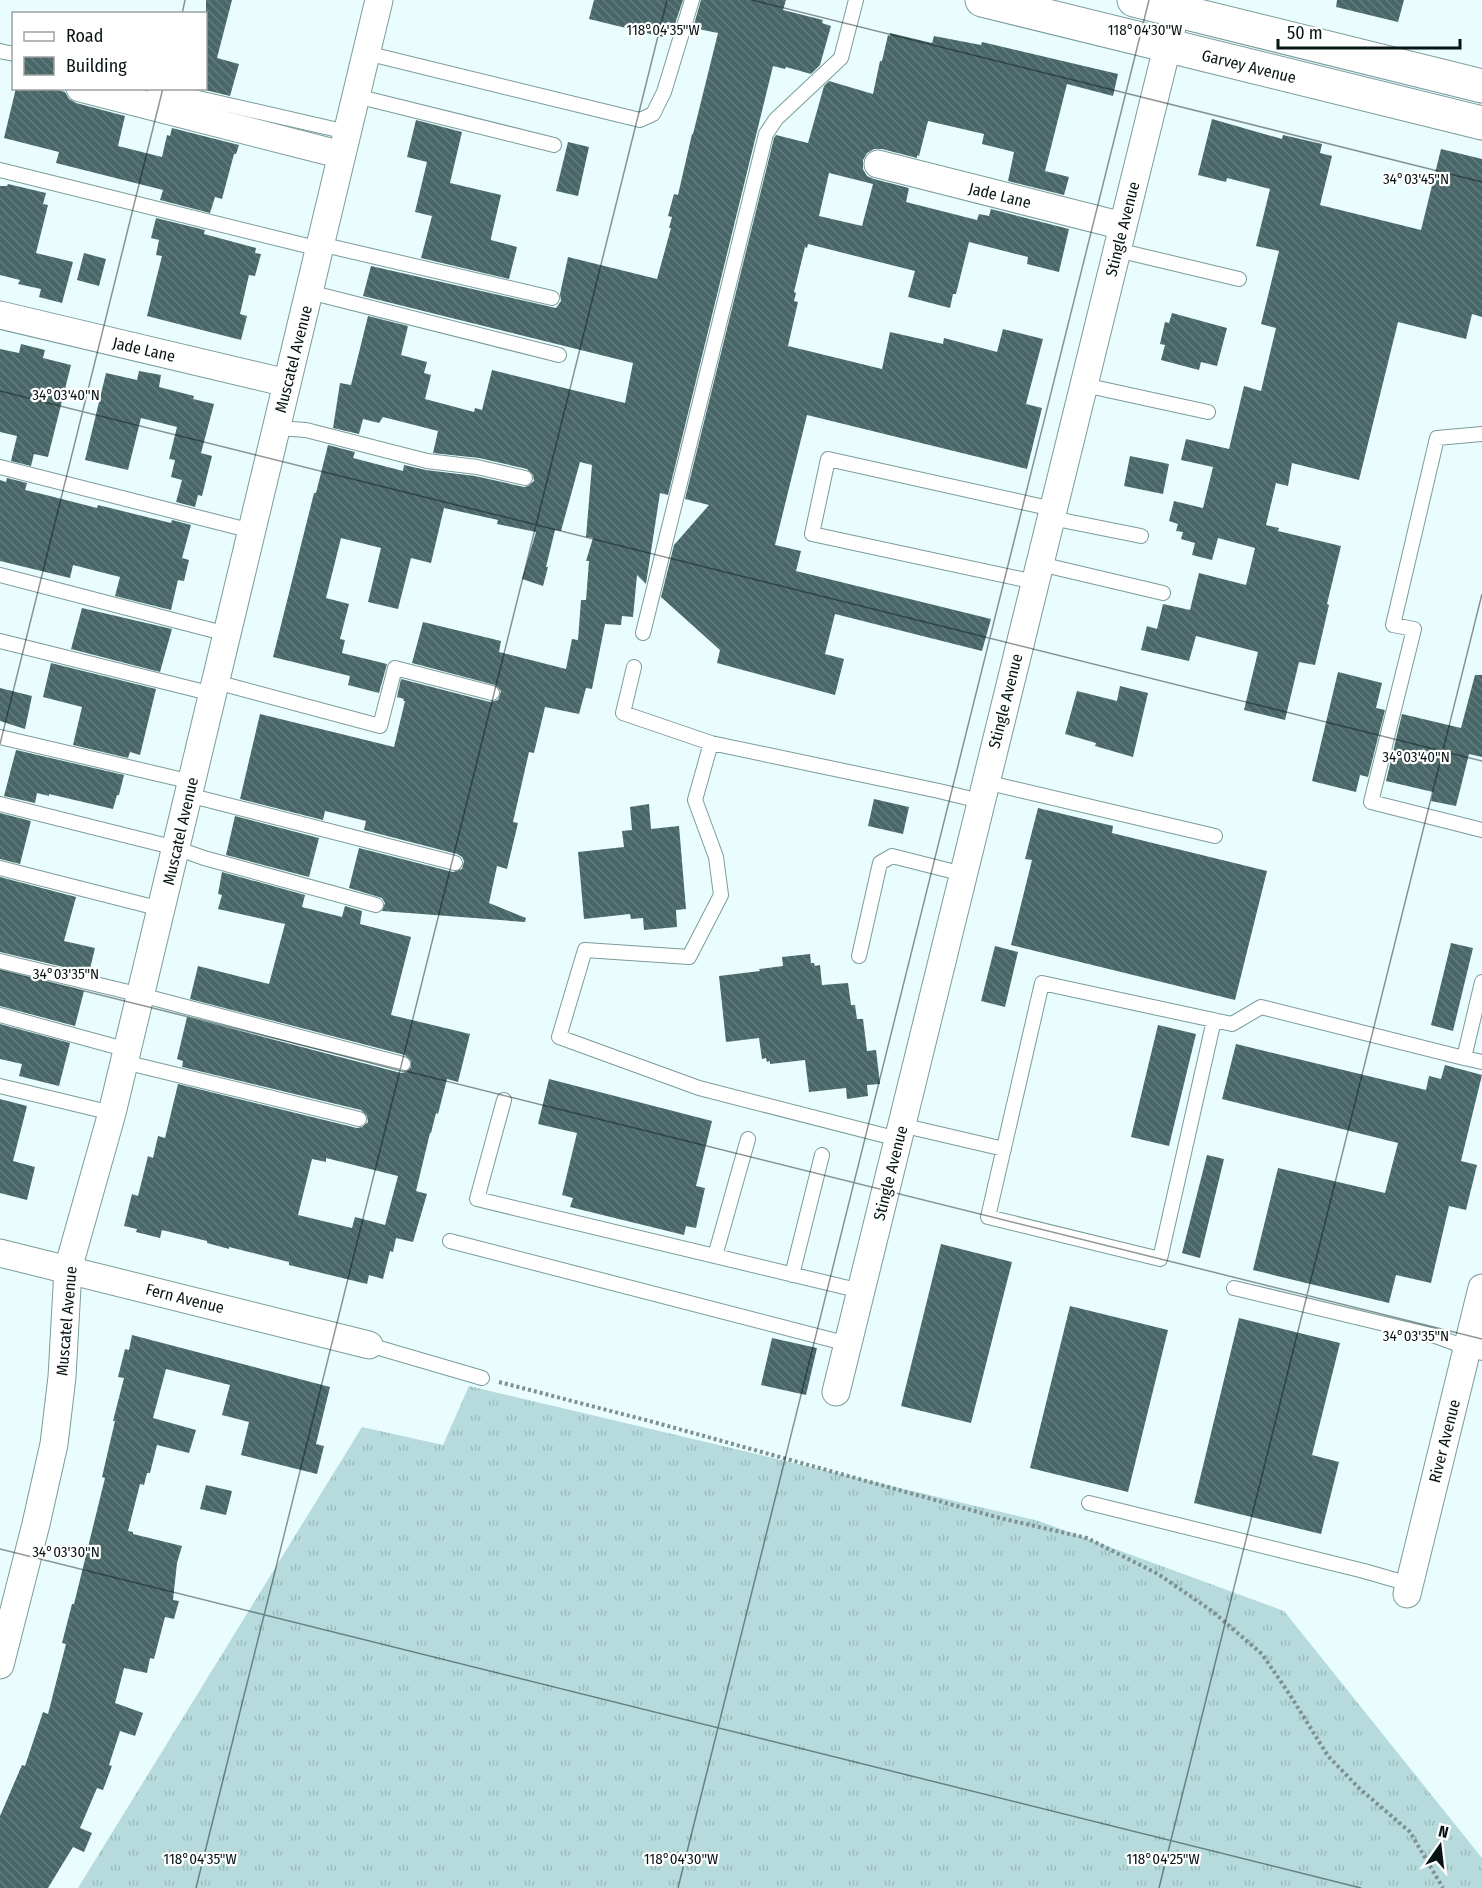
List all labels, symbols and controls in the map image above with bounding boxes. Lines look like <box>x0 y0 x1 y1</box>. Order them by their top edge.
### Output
legend <box>12 12 207 90</box>
scale bar <box>1278 12 1460 50</box>
text: 118°04'35"W <box>626 21 700 39</box>
text: 118°04'30"W <box>1108 21 1182 39</box>
text: 50 m <box>1287 22 1323 44</box>
text: Road <box>66 25 103 47</box>
street label: Garvey Avenue <box>1200 46 1298 87</box>
text: Building <box>66 55 127 77</box>
text: 34°03'45"N <box>1383 170 1449 188</box>
street label: Jade Lane <box>967 179 1033 212</box>
street label: Stingle Avenue <box>1102 180 1143 279</box>
street label: Muscatel Avenue <box>271 303 316 415</box>
street label: Jade Lane <box>111 333 177 366</box>
text: 34°03'40"N <box>32 386 100 404</box>
street label: Stingle Avenue <box>985 652 1026 751</box>
text: 34°03'40"N <box>1382 748 1450 766</box>
street label: Muscatel Avenue <box>159 775 202 887</box>
text: 34°03'35"N <box>33 965 99 983</box>
street label: Stingle Avenue <box>870 1124 911 1223</box>
street label: Muscatel Avenue <box>52 1265 81 1377</box>
street label: Fern Avenue <box>144 1280 226 1317</box>
text: 34°03'35"N <box>1383 1327 1449 1345</box>
street label: River Avenue <box>1425 1397 1464 1485</box>
text: 34°03'30"N <box>32 1543 100 1561</box>
north arrow <box>1410 1816 1470 1876</box>
text: N <box>1437 1822 1450 1842</box>
text: 118°04'35"W <box>163 1850 237 1868</box>
text: 118°04'30"W <box>644 1850 718 1868</box>
text: 118°04'25"W <box>1126 1850 1200 1868</box>

